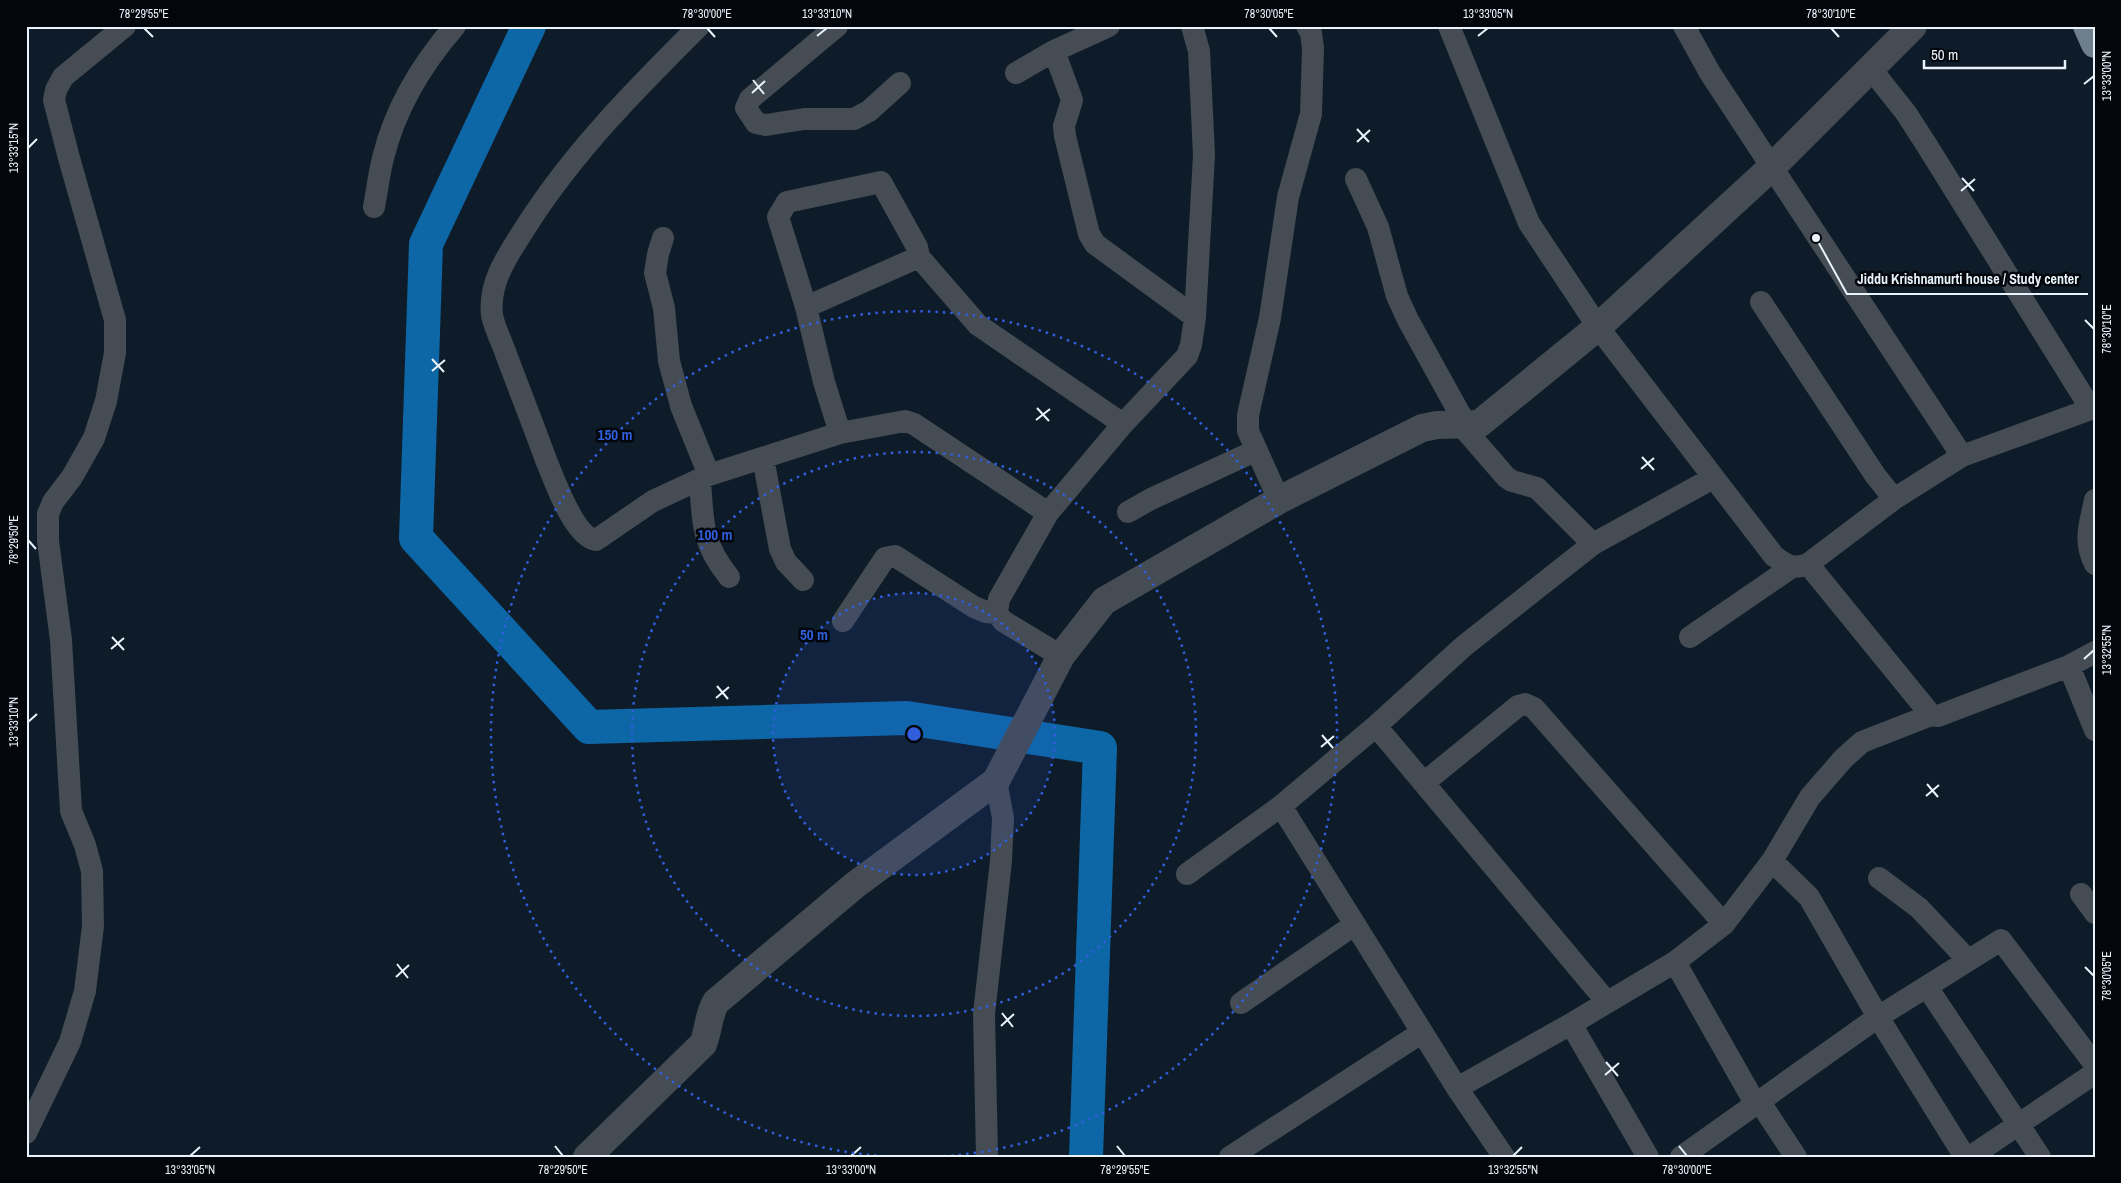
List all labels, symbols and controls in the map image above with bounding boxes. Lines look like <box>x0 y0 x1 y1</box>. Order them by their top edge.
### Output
text: 78°29'55"E <box>119 6 169 22</box>
text: 78°30'00"E <box>682 6 732 22</box>
text: 13°33'10"N <box>802 6 852 22</box>
text: 78°30'05"E <box>1244 6 1294 22</box>
text: 13°33'05"N <box>1463 6 1513 22</box>
text: 78°30'10"E <box>1806 6 1856 22</box>
scale bar <box>1924 38 2065 70</box>
text: 50 m <box>1931 44 1958 65</box>
text: 13°33'00"N <box>2099 51 2115 101</box>
text: 13°33'15"N <box>6 123 22 173</box>
callout: Jiddu Krishnamurti house / Study center <box>1847 265 2088 294</box>
text: Jiddu Krishnamurti house / Study center <box>1857 270 2079 288</box>
text: 78°30'10"E <box>2099 304 2115 354</box>
text: 150 m <box>598 424 632 445</box>
text: 78°29'50"E <box>6 515 22 565</box>
text: 100 m <box>698 524 732 545</box>
text: 50 m <box>800 624 828 645</box>
text: 13°32'55"N <box>2099 625 2115 675</box>
text: 13°33'10"N <box>6 697 22 747</box>
centre of rings <box>905 725 923 743</box>
text: 78°30'05"E <box>2099 951 2115 1001</box>
text: 13°33'05"N <box>165 1162 215 1178</box>
text: 78°29'50"E <box>538 1162 588 1178</box>
text: 13°33'00"N <box>826 1162 876 1178</box>
text: 78°29'55"E <box>1100 1162 1150 1178</box>
text: 13°32'55"N <box>1488 1162 1538 1178</box>
text: 78°30'00"E <box>1662 1162 1712 1178</box>

